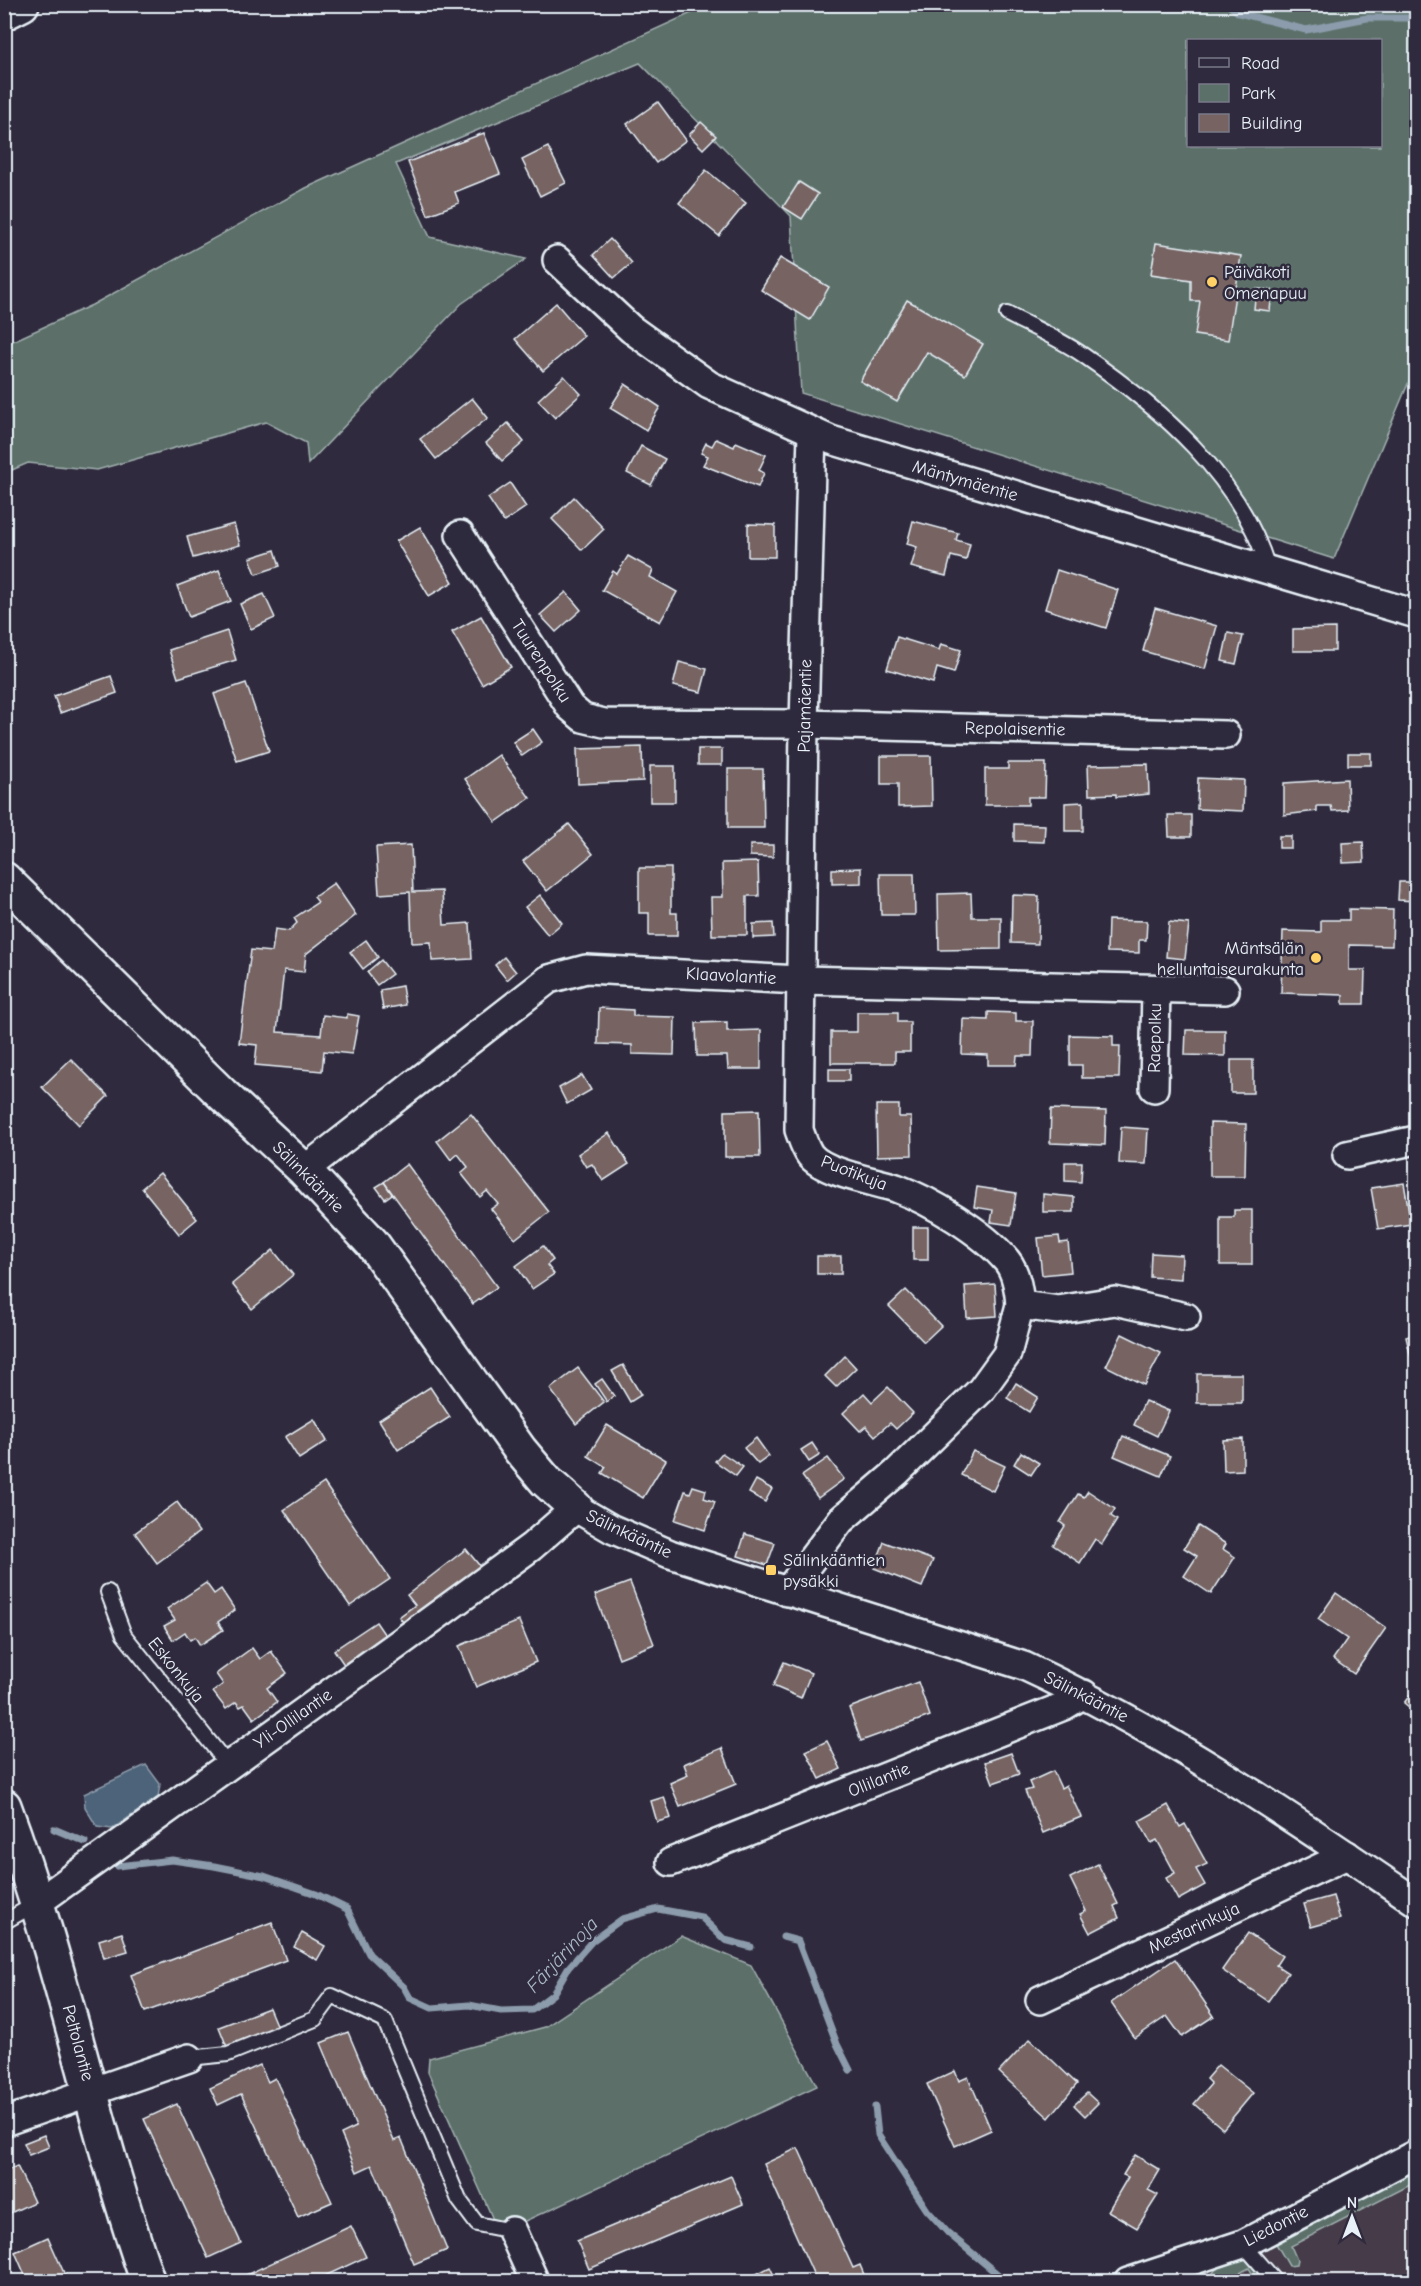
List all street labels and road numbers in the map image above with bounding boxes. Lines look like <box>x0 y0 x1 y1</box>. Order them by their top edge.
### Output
street label: Mäntymäentie <box>910 456 1020 506</box>
street label: Tuurenpolku <box>506 616 576 706</box>
street label: Pajamäentie <box>794 659 816 753</box>
street label: Repolaisentie <box>965 718 1065 740</box>
street label: Klaavolantie <box>685 963 777 989</box>
street label: Raepolku <box>1144 1003 1166 1073</box>
street label: Sälinkääntie <box>268 1137 348 1217</box>
street label: Puotikuja <box>818 1151 890 1195</box>
street label: Sälinkääntie <box>583 1505 675 1563</box>
street label: Eskonkuja <box>143 1633 209 1707</box>
street label: Sälinkääntie <box>1040 1667 1132 1727</box>
street label: Yli-Ollilantie <box>250 1684 336 1754</box>
street label: Ollilantie <box>845 1758 913 1802</box>
street label: Mestarinkuja <box>1145 1898 1243 1958</box>
street label: Peltolantie <box>58 2003 98 2083</box>
street label: Liedontie <box>1240 2201 1312 2251</box>

